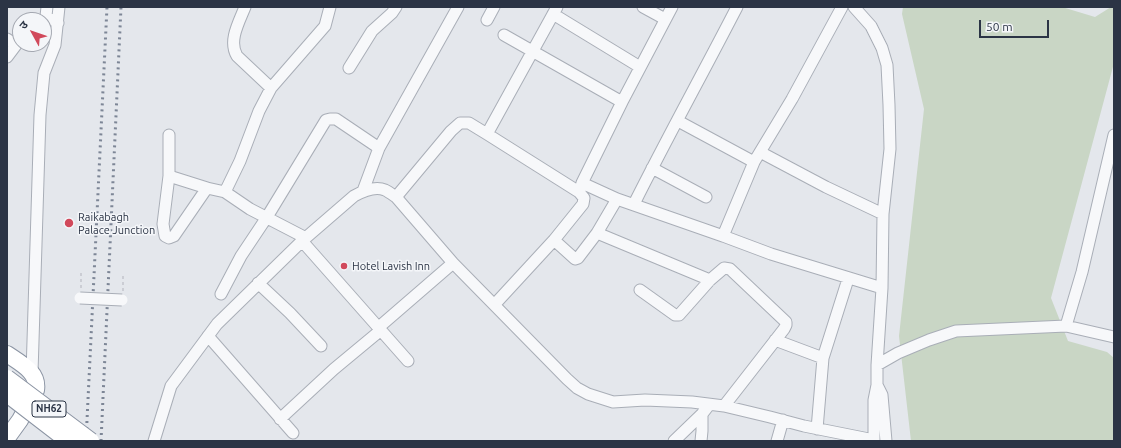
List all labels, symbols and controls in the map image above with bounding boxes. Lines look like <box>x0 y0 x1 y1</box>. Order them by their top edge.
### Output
north arrow <box>12 12 52 52</box>
scale bar <box>981 12 1051 38</box>
text: उ <box>17 19 30 31</box>
text: 50 m <box>986 20 1013 33</box>
place label: Raikabagh Palace Junction <box>78 210 155 236</box>
marker: Raikabagh Palace Junction <box>63 217 75 229</box>
place label: Hotel Lavish Inn <box>352 259 430 273</box>
marker: Hotel Lavish Inn <box>339 261 349 271</box>
road number: NH62 <box>32 401 66 417</box>

